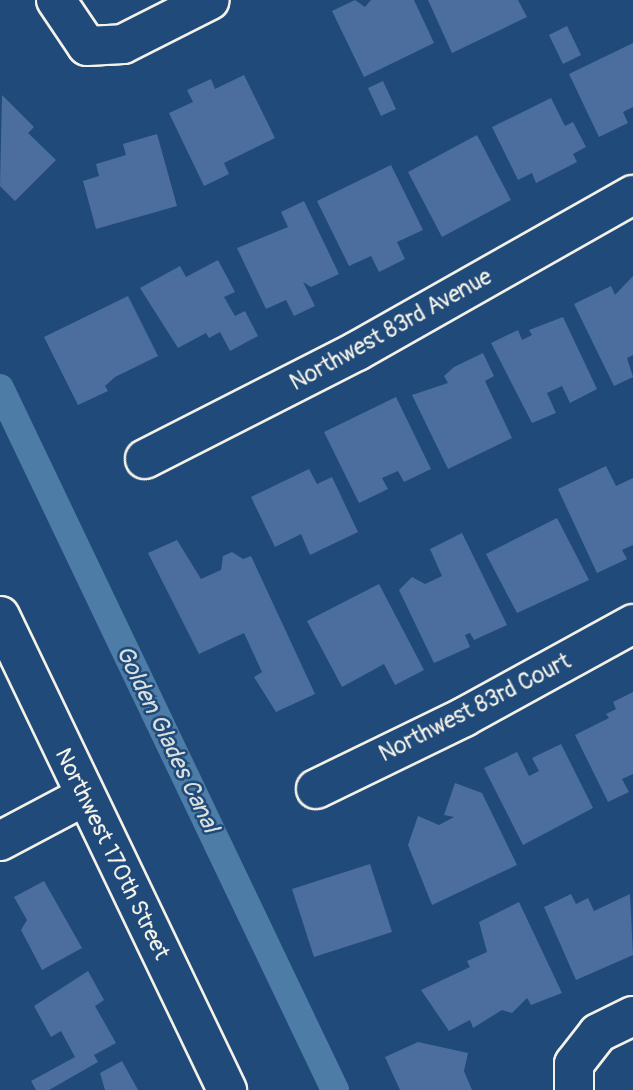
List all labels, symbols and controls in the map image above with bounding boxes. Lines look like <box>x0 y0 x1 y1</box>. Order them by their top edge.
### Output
street label: Northwest 83rd Avenue <box>285 263 497 397</box>
water label: Golden Glades Canal <box>109 641 225 837</box>
street label: Northwest 83rd Court <box>374 648 576 768</box>
street label: Northwest 170th Street <box>49 744 175 964</box>

